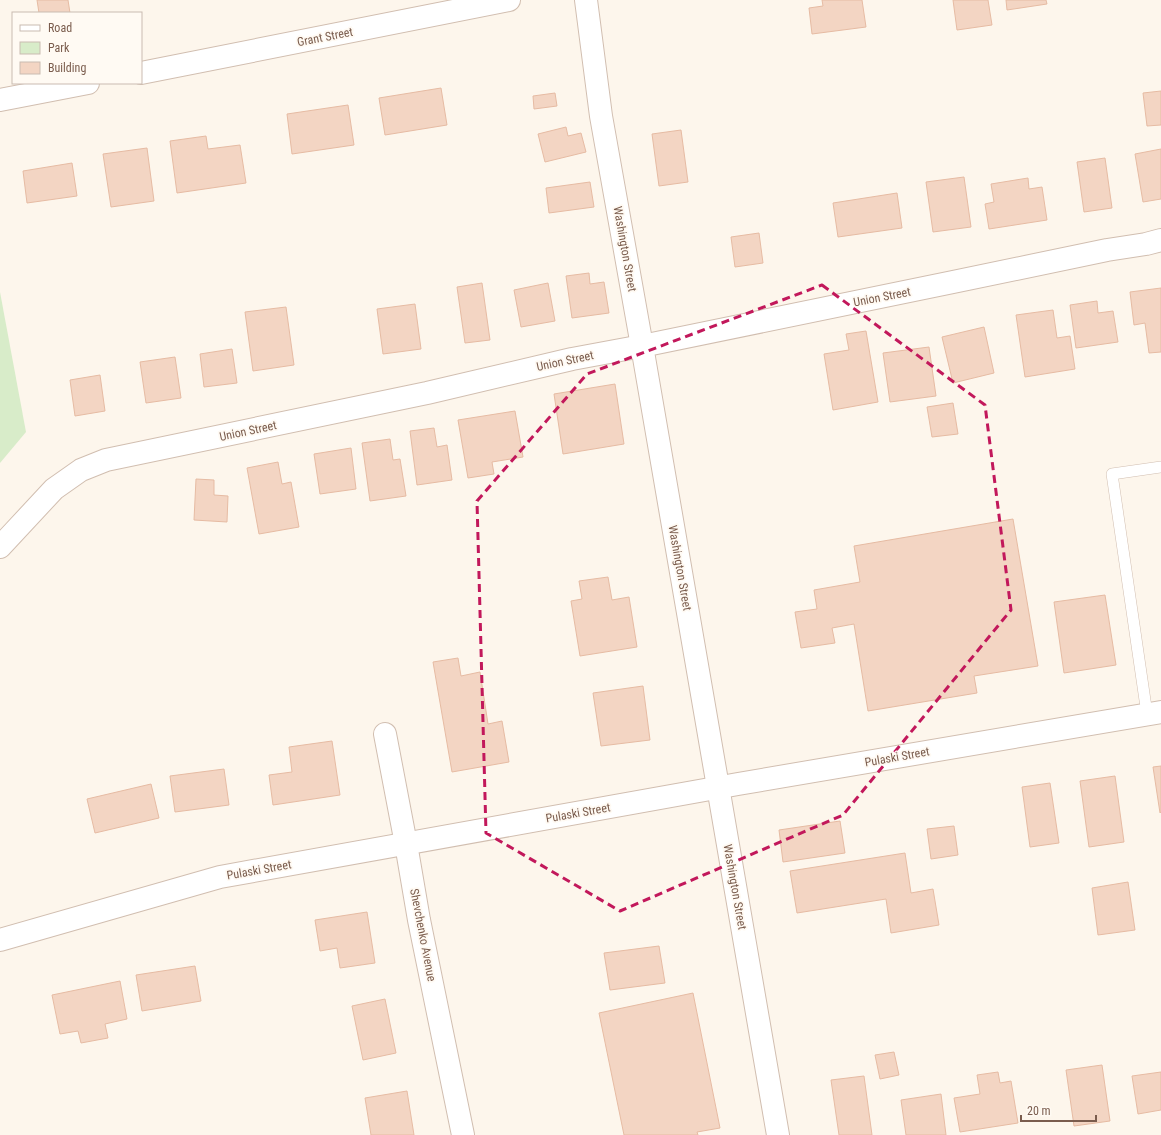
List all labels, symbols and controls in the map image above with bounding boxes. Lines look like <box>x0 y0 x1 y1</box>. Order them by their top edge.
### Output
legend <box>12 12 142 84</box>
text: Road <box>48 21 72 35</box>
street label: Grant Street <box>296 25 355 49</box>
text: Park <box>48 41 70 55</box>
text: Building <box>48 61 86 75</box>
street label: Washington Street <box>611 205 639 293</box>
street label: Union Street <box>852 285 912 309</box>
street label: Union Street <box>535 348 595 374</box>
street label: Union Street <box>218 418 278 444</box>
street label: Washington Street <box>666 524 694 612</box>
street label: Pulaski Street <box>864 744 931 770</box>
street label: Pulaski Street <box>545 800 612 826</box>
street label: Washington Street <box>721 843 749 931</box>
street label: Pulaski Street <box>226 857 293 883</box>
street label: Shevchenko Avenue <box>407 887 439 983</box>
scale bar <box>1021 1097 1096 1123</box>
text: 20 m <box>1027 1104 1051 1118</box>

